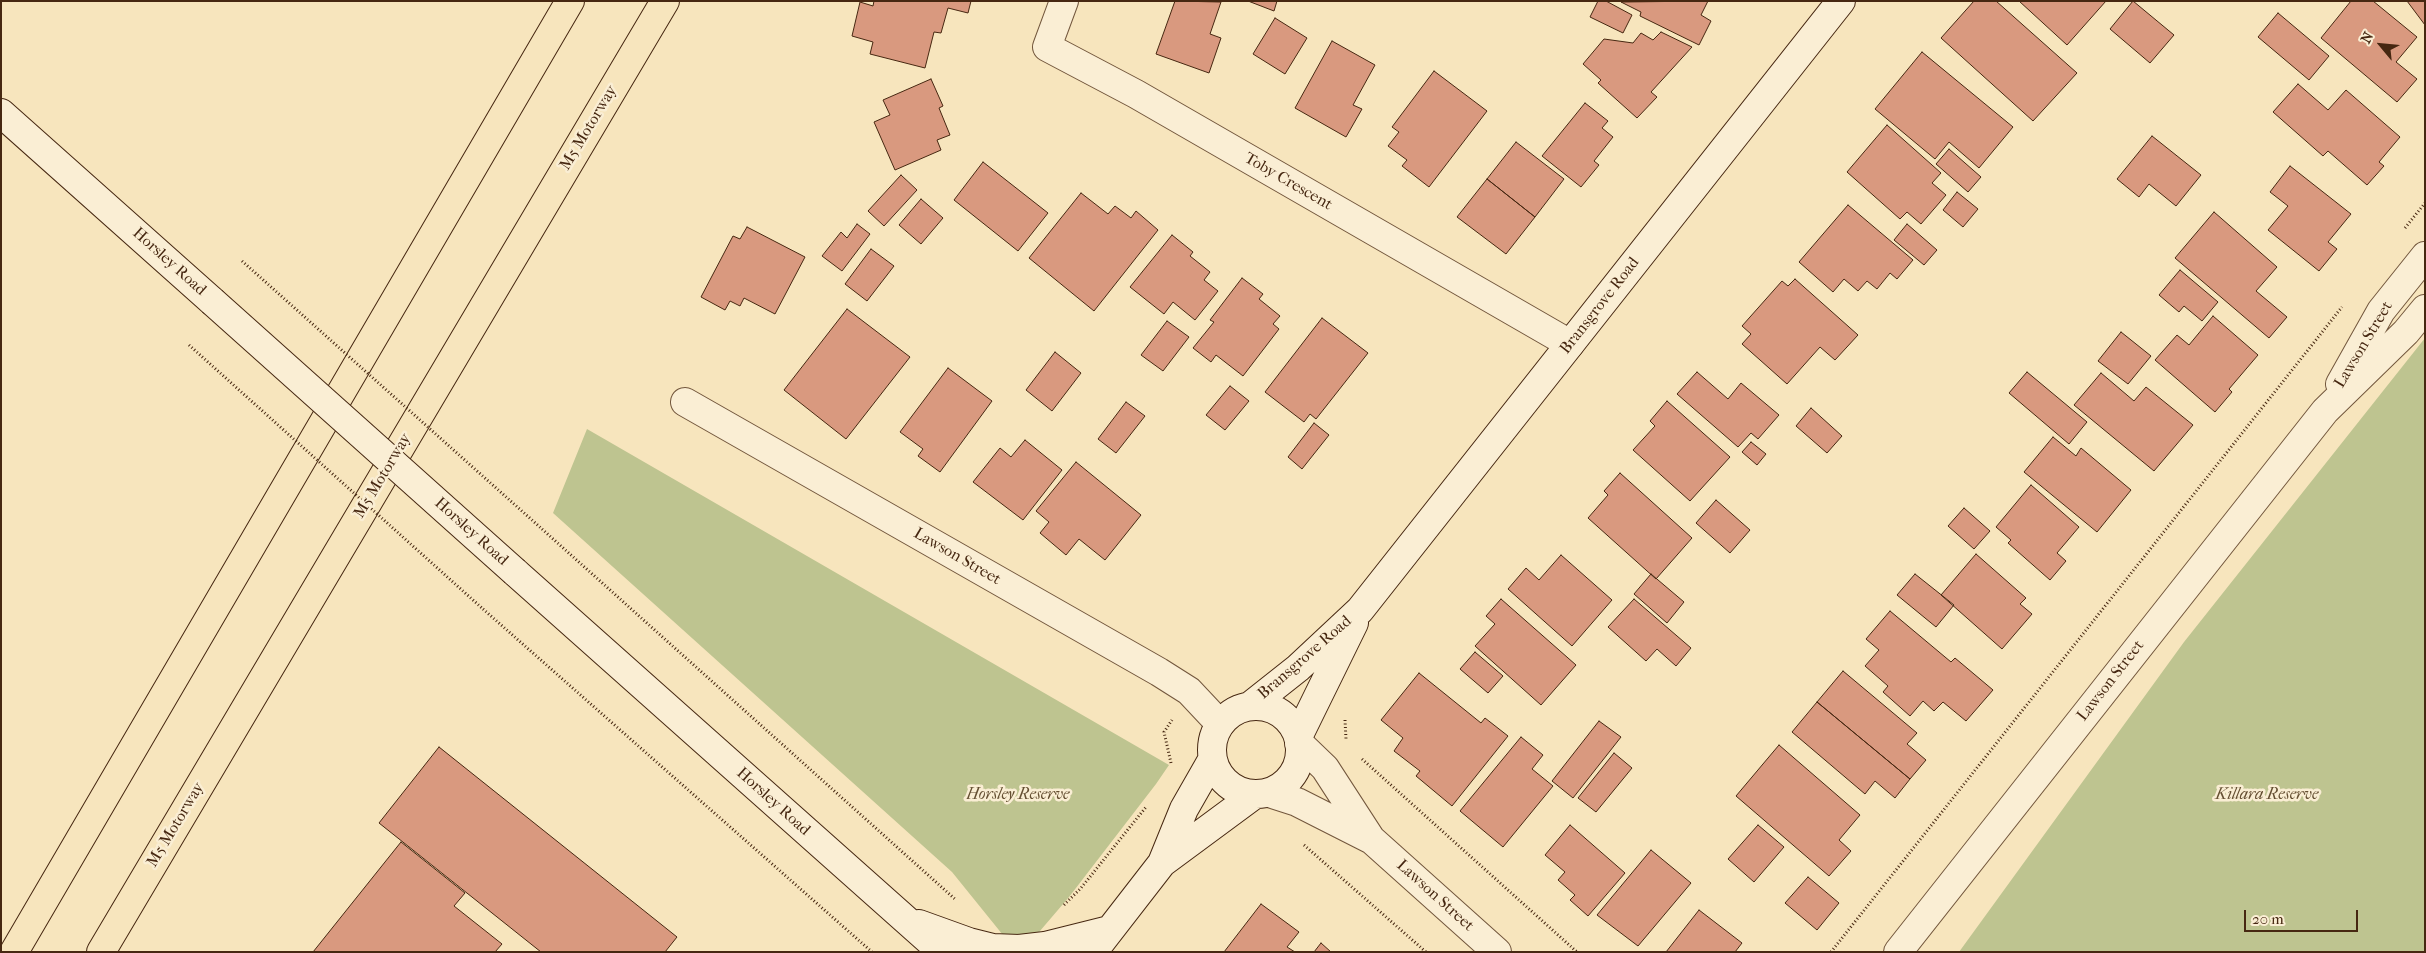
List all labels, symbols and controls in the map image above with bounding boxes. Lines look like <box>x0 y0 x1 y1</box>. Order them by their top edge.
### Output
north arrow <box>2356 20 2406 70</box>
text: N <box>2357 29 2377 46</box>
street label: M5 Motorway <box>556 82 622 174</box>
street label: Toby Crescent <box>1241 149 1335 215</box>
street label: Horsley Road <box>128 224 210 300</box>
street label: Bransgrove Road <box>1556 254 1644 358</box>
street label: Lawson Street <box>2331 298 2397 392</box>
street label: M5 Motorway <box>350 430 416 522</box>
street label: Horsley Road <box>430 494 512 570</box>
street label: Lawson Street <box>910 524 1004 590</box>
street label: Bransgrove Road <box>1254 612 1356 704</box>
street label: Lawson Street <box>2073 637 2149 725</box>
street label: Horsley Road <box>732 764 814 840</box>
street label: M5 Motorway <box>143 779 209 871</box>
park label: Horsley Reserve <box>966 785 1070 805</box>
park label: Killara Reserve <box>2216 785 2318 805</box>
street label: Lawson Street <box>1392 856 1478 936</box>
scale bar <box>2246 900 2360 932</box>
text: 20 m <box>2252 910 2284 928</box>

